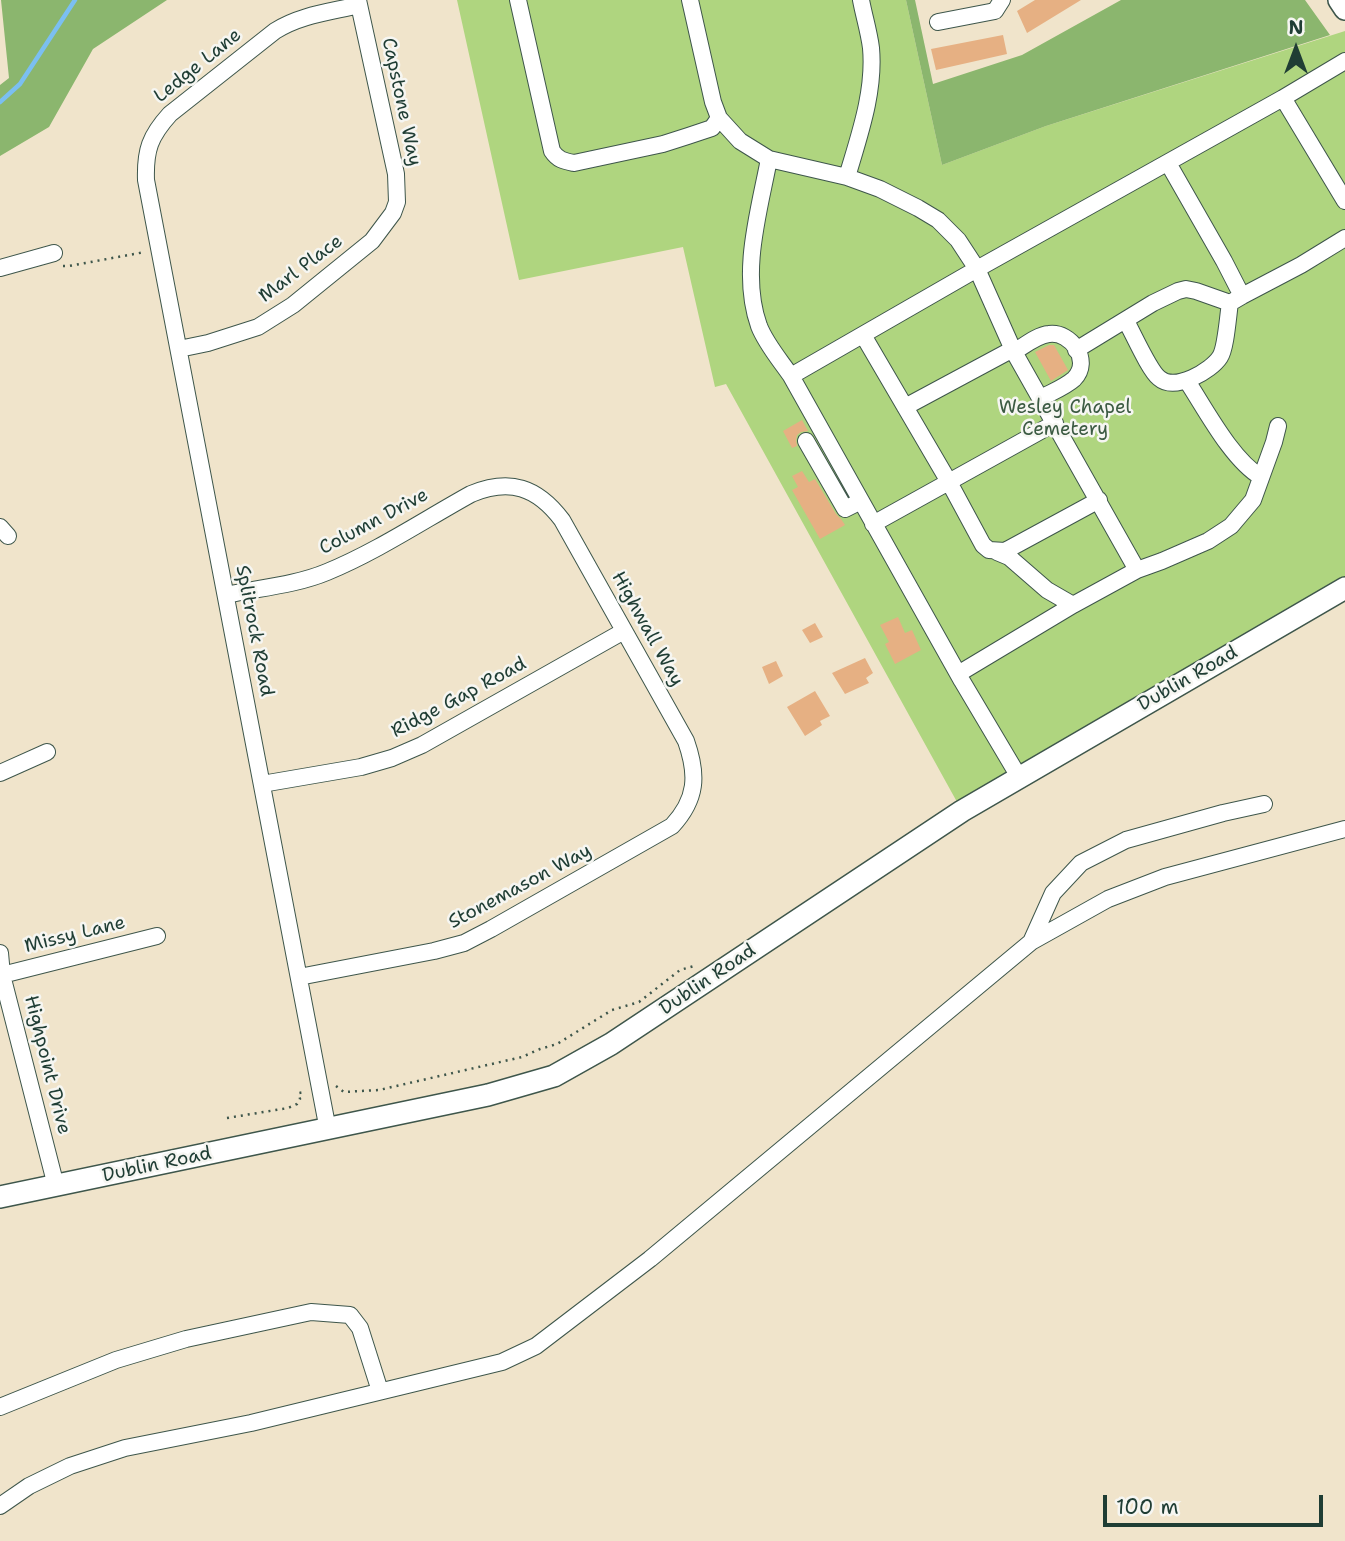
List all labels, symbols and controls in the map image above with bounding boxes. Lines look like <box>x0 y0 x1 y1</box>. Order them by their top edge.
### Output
north arrow <box>1261 14 1331 84</box>
text: N <box>1288 15 1304 40</box>
street label: Ledge Lane <box>150 24 246 108</box>
street label: Capstone Way <box>376 36 426 168</box>
street label: Marl Place <box>255 230 347 308</box>
park label: Wesley Chapel Cemetery <box>999 397 1131 441</box>
street label: Column Drive <box>316 484 432 560</box>
street label: Splitrock Road <box>230 563 278 699</box>
street label: Highwall Way <box>606 568 688 690</box>
street label: Dublin Road <box>1134 641 1242 717</box>
street label: Ridge Gap Road <box>388 653 530 743</box>
street label: Stonemason Way <box>445 840 595 934</box>
street label: Missy Lane <box>22 911 128 959</box>
street label: Dublin Road <box>656 939 760 1021</box>
street label: Highpoint Drive <box>19 993 75 1137</box>
street label: Dublin Road <box>100 1142 214 1188</box>
scale bar <box>1107 1482 1328 1526</box>
text: 100 m <box>1116 1493 1179 1521</box>

